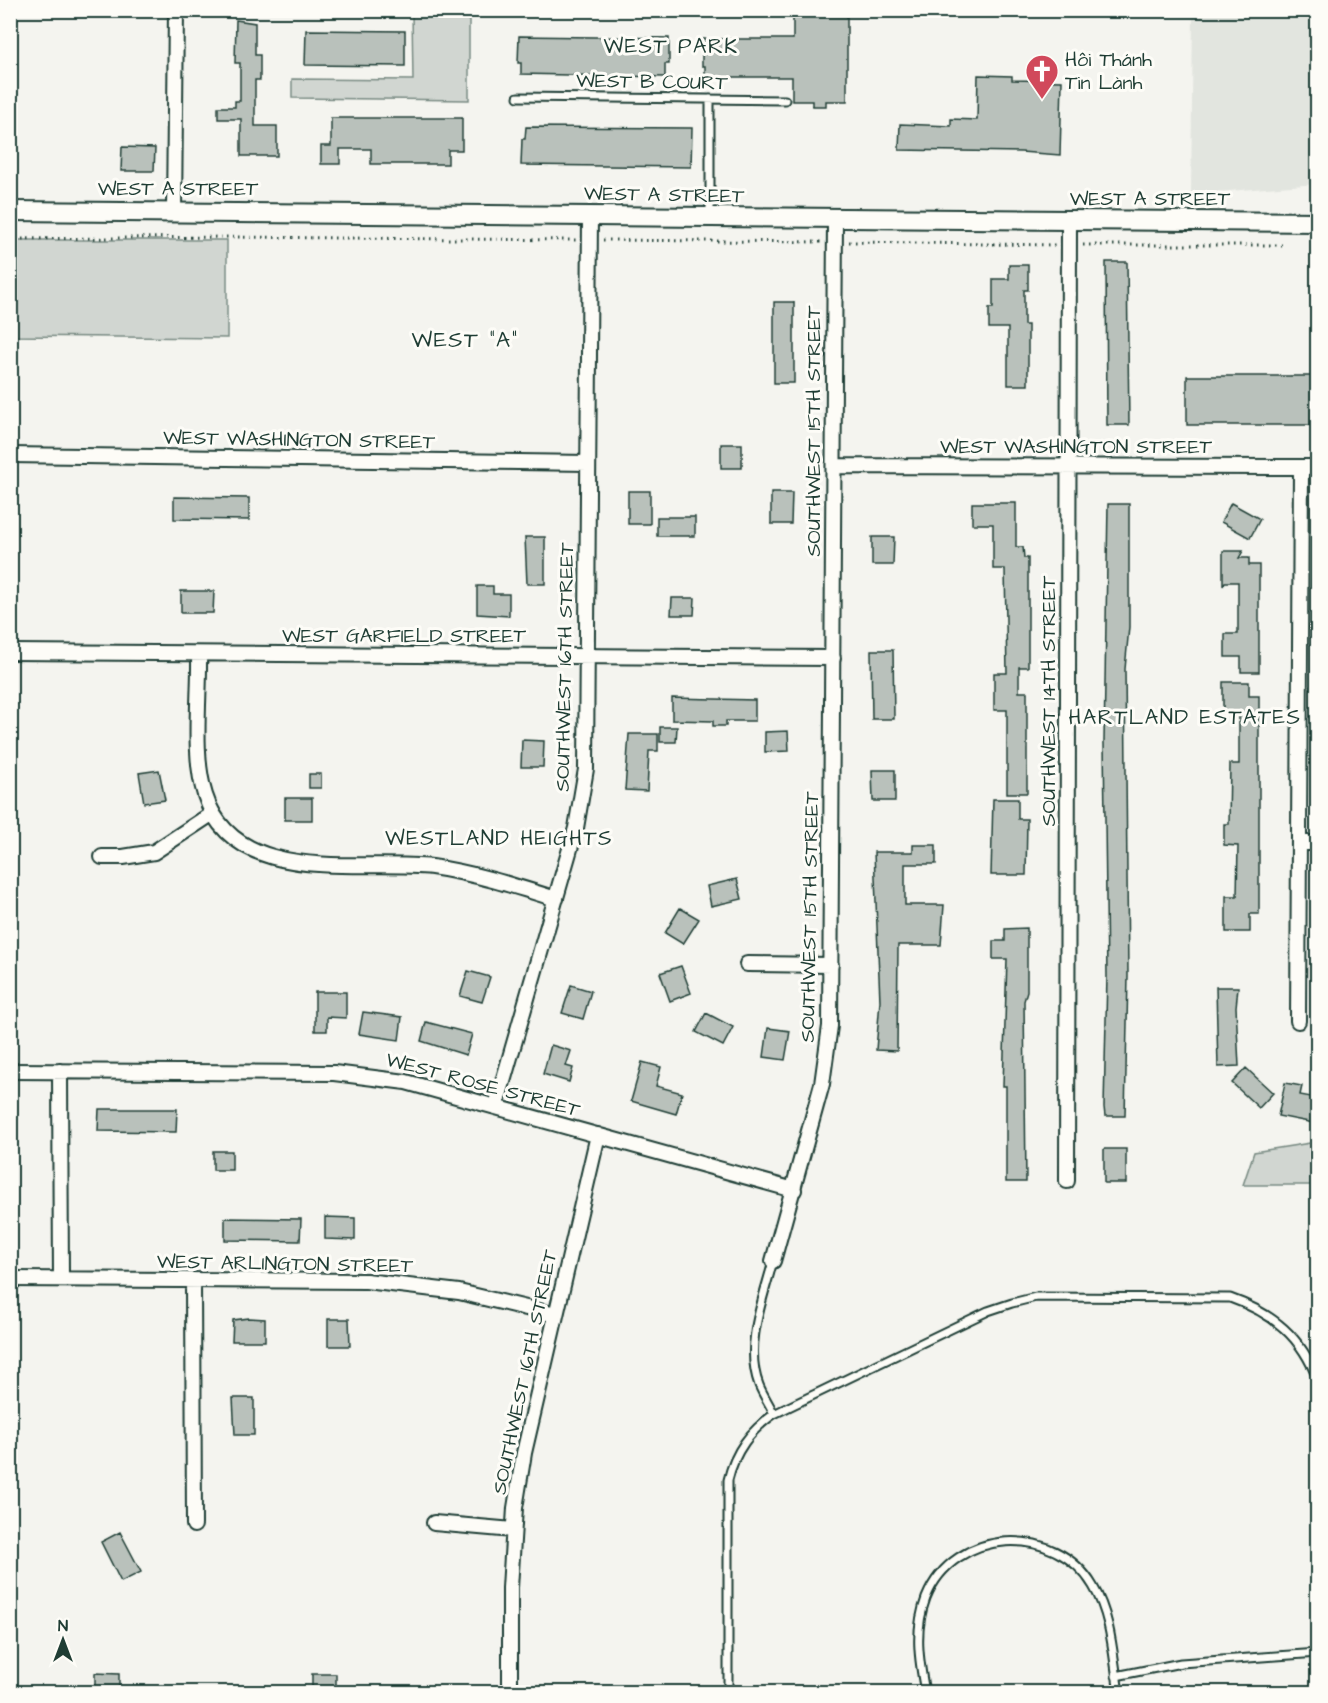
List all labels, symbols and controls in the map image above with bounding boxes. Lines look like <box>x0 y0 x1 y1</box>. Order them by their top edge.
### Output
district label: WEST PARK <box>603 32 739 61</box>
place label: Hôi Thánh Tin Lành <box>1065 46 1152 97</box>
church icon: Hôi Thánh Tin Lành <box>1024 53 1060 100</box>
street label: WEST B COURT <box>576 67 729 97</box>
street label: WEST A STREET <box>98 175 259 203</box>
street label: WEST A STREET <box>584 180 745 210</box>
street label: WEST A STREET <box>1070 185 1231 213</box>
street label: SOUTHWEST 15TH STREET <box>800 305 828 557</box>
district label: WEST "A" <box>412 325 518 356</box>
street label: WEST WASHINGTON STREET <box>163 424 436 456</box>
street label: WEST WASHINGTON STREET <box>940 433 1213 461</box>
street label: SOUTHWEST 16TH STREET <box>549 542 581 792</box>
street label: SOUTHWEST 14TH STREET <box>1035 575 1063 826</box>
street label: WEST GARFIELD STREET <box>282 622 527 650</box>
district label: HARTLAND ESTATES <box>1069 703 1301 732</box>
street label: SOUTHWEST 15TH STREET <box>794 791 826 1043</box>
district label: WESTLAND HEIGHTS <box>385 824 613 853</box>
street label: WEST ROSE STREET <box>383 1046 584 1125</box>
street label: SOUTHWEST 16TH STREET <box>485 1247 565 1497</box>
street label: WEST ARLINGTON STREET <box>157 1248 414 1280</box>
north arrow <box>33 1610 93 1670</box>
text: N <box>58 1615 68 1637</box>

